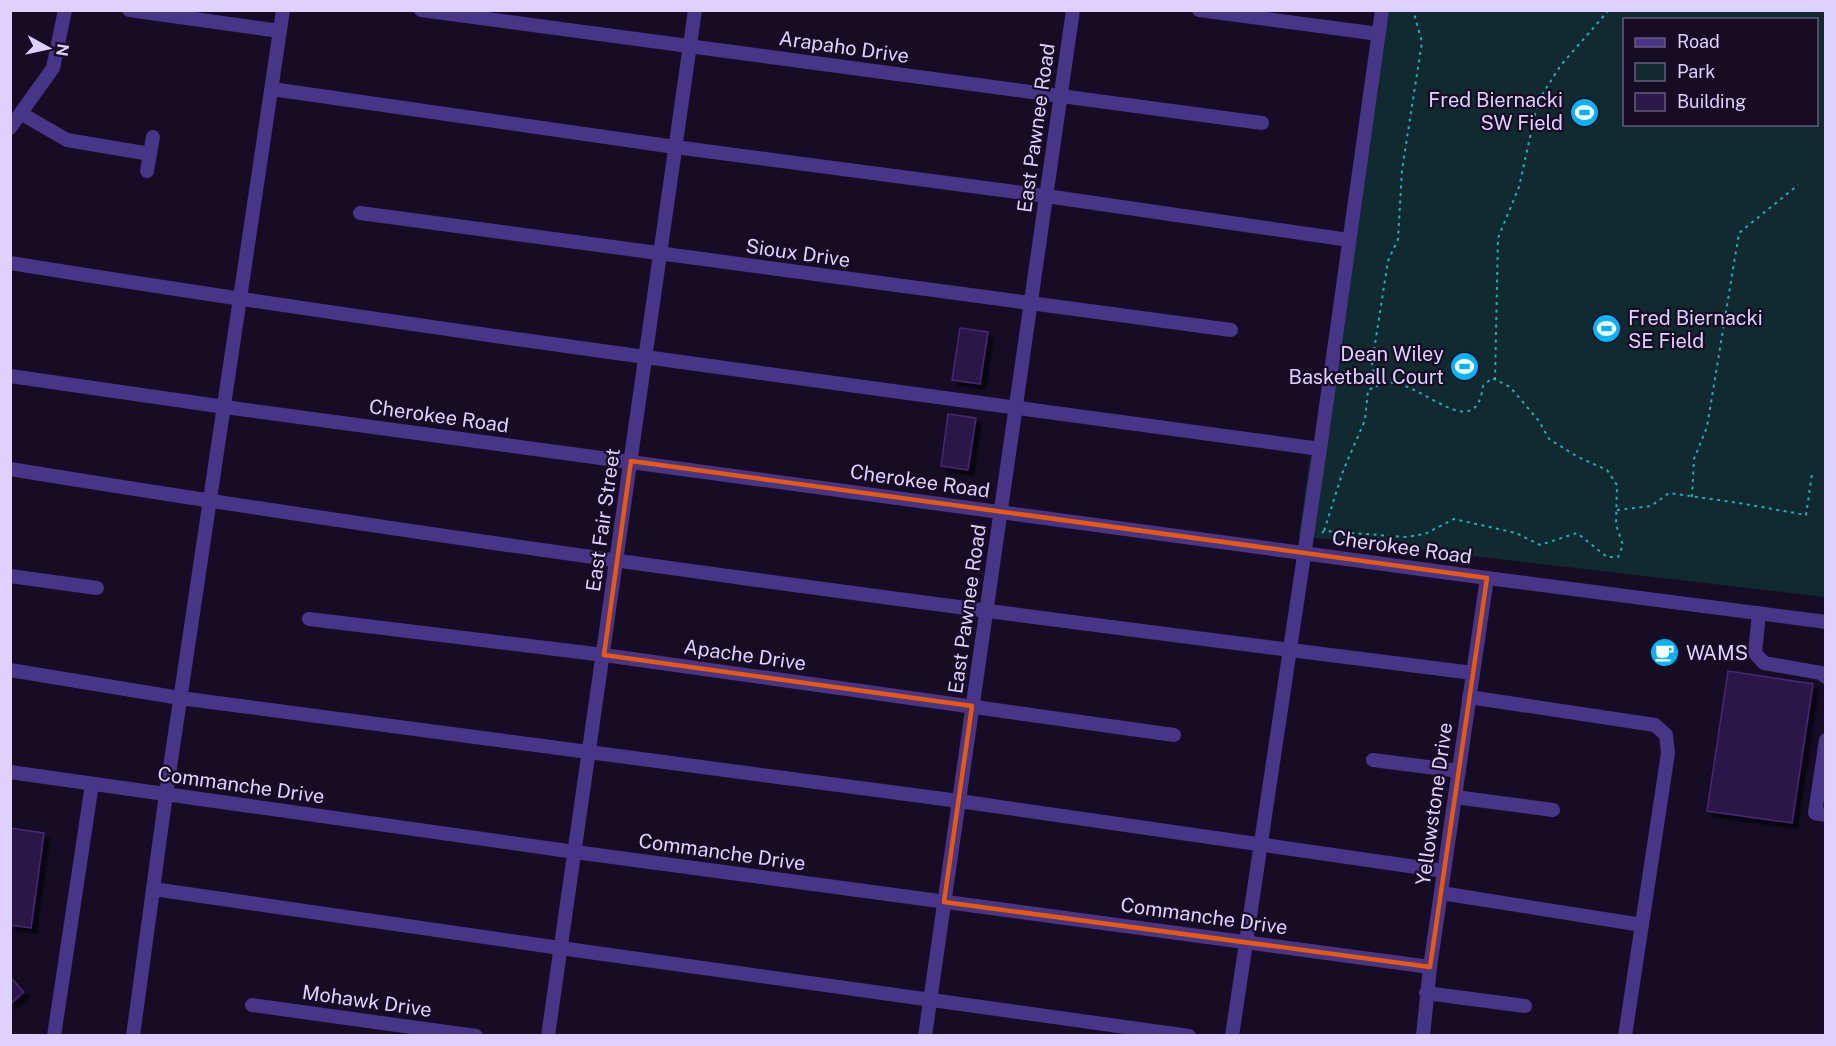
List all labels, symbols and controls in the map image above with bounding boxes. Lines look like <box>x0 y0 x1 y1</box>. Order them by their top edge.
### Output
north arrow <box>18 18 78 78</box>
legend <box>1623 18 1818 126</box>
street label: Arapaho Drive <box>777 26 911 68</box>
text: Road <box>1677 31 1720 52</box>
text: N <box>52 42 73 58</box>
street label: East Pawnee Road <box>1012 42 1060 214</box>
text: Park <box>1677 61 1715 82</box>
place label: Fred Biernacki SW Field <box>1428 88 1563 135</box>
text: Building <box>1677 91 1746 112</box>
sports icon: Fred Biernacki SW Field <box>1568 96 1600 128</box>
street label: Sioux Drive <box>744 234 852 272</box>
place label: Fred Biernacki SE Field <box>1628 306 1763 353</box>
sports icon: Fred Biernacki SE Field <box>1591 313 1623 345</box>
place label: Dean Wiley Basketball Court <box>1289 342 1444 389</box>
sports icon: Dean Wiley Basketball Court <box>1449 350 1481 382</box>
street label: Cherokee Road <box>367 394 511 438</box>
street label: East Fair Street <box>581 447 625 593</box>
street label: Cherokee Road <box>848 459 992 503</box>
street label: East Pawnee Road <box>943 523 991 695</box>
street label: Cherokee Road <box>1330 525 1474 569</box>
street label: Apache Drive <box>682 635 808 675</box>
cafe icon: WAMS <box>1649 637 1681 669</box>
place label: WAMS <box>1686 641 1748 665</box>
street label: Yellowstone Drive <box>1411 721 1457 887</box>
street label: Commanche Drive <box>156 761 326 809</box>
street label: Commanche Drive <box>637 828 807 876</box>
street label: Commanche Drive <box>1119 892 1289 940</box>
street label: Mohawk Drive <box>301 980 433 1022</box>

